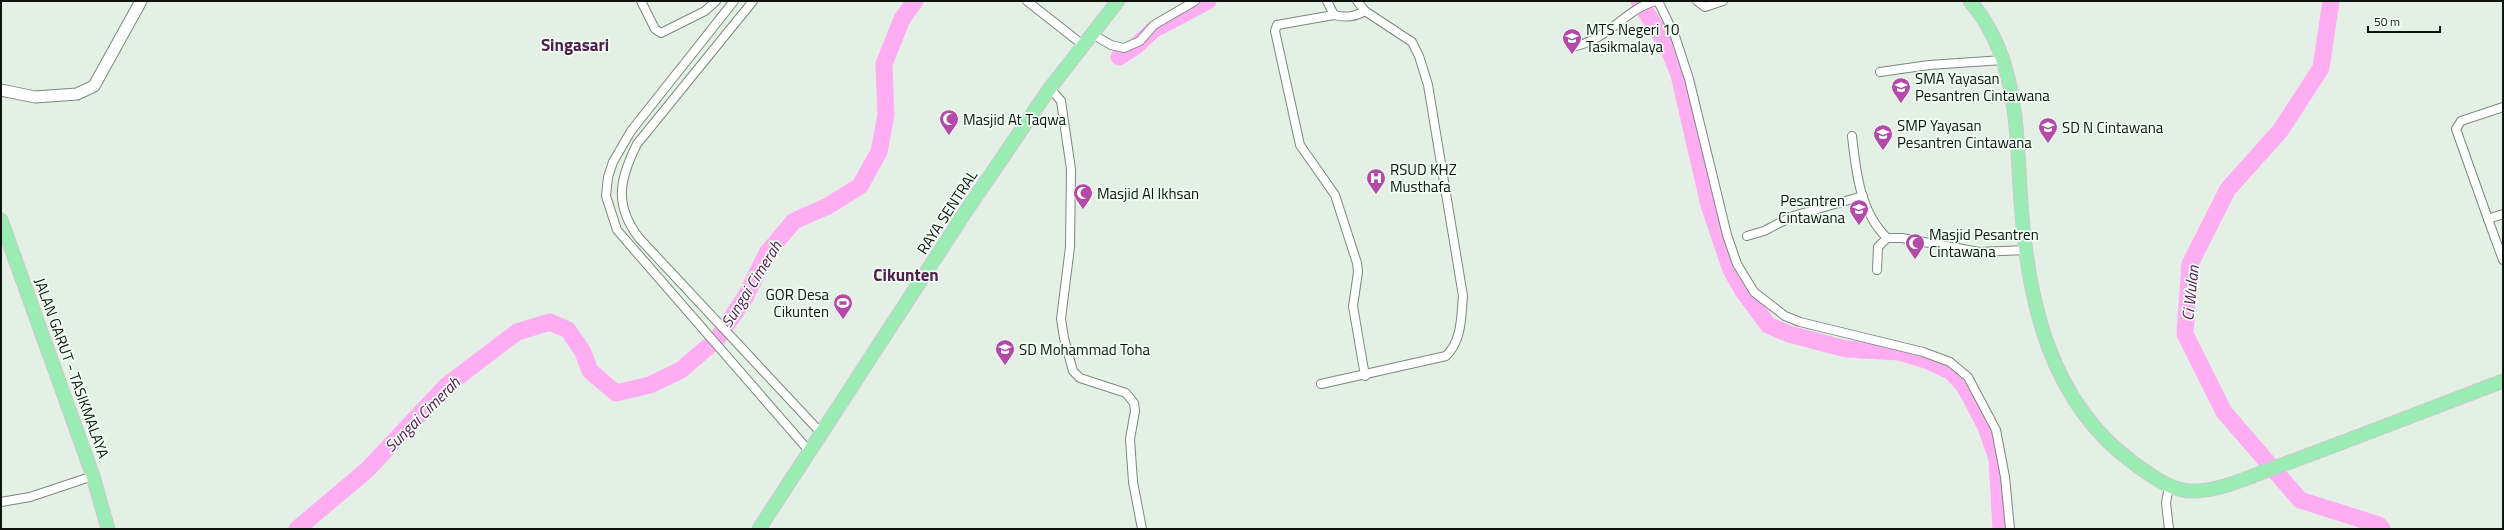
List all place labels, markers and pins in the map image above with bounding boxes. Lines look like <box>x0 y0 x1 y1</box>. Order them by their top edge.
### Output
place label: MTS Negeri 10 Tasikmalaya <box>1586 18 1679 58</box>
school or university icon: MTS Negeri 10 Tasikmalaya <box>1561 27 1583 55</box>
place label: SMA Yayasan Pesantren Cintawana <box>1915 67 2050 107</box>
school or university icon: SMA Yayasan Pesantren Cintawana <box>1890 76 1912 104</box>
mosque icon: Masjid At Taqwa <box>938 108 960 136</box>
place label: Masjid At Taqwa <box>963 108 1066 131</box>
place label: SMP Yayasan Pesantren Cintawana <box>1897 114 2032 154</box>
school or university icon: SD N Cintawana <box>2037 116 2059 144</box>
place label: SD N Cintawana <box>2062 116 2164 139</box>
school or university icon: SMP Yayasan Pesantren Cintawana <box>1872 123 1894 151</box>
place label: RSUD KHZ Musthafa <box>1390 158 1457 198</box>
hospital icon: RSUD KHZ Musthafa <box>1365 167 1387 195</box>
mosque icon: Masjid Al Ikhsan <box>1072 182 1094 210</box>
place label: Masjid Al Ikhsan <box>1097 182 1199 205</box>
place label: Pesantren Cintawana <box>1778 189 1845 229</box>
school or university icon: Pesantren Cintawana <box>1848 198 1870 226</box>
place label: Masjid Pesantren Cintawana <box>1929 223 2039 263</box>
mosque icon: Masjid Pesantren Cintawana <box>1904 232 1926 260</box>
place label: GOR Desa Cikunten <box>766 283 829 323</box>
sports icon: GOR Desa Cikunten <box>832 292 854 320</box>
school or university icon: SD Mohammad Toha <box>994 338 1016 366</box>
place label: SD Mohammad Toha <box>1019 338 1150 361</box>

